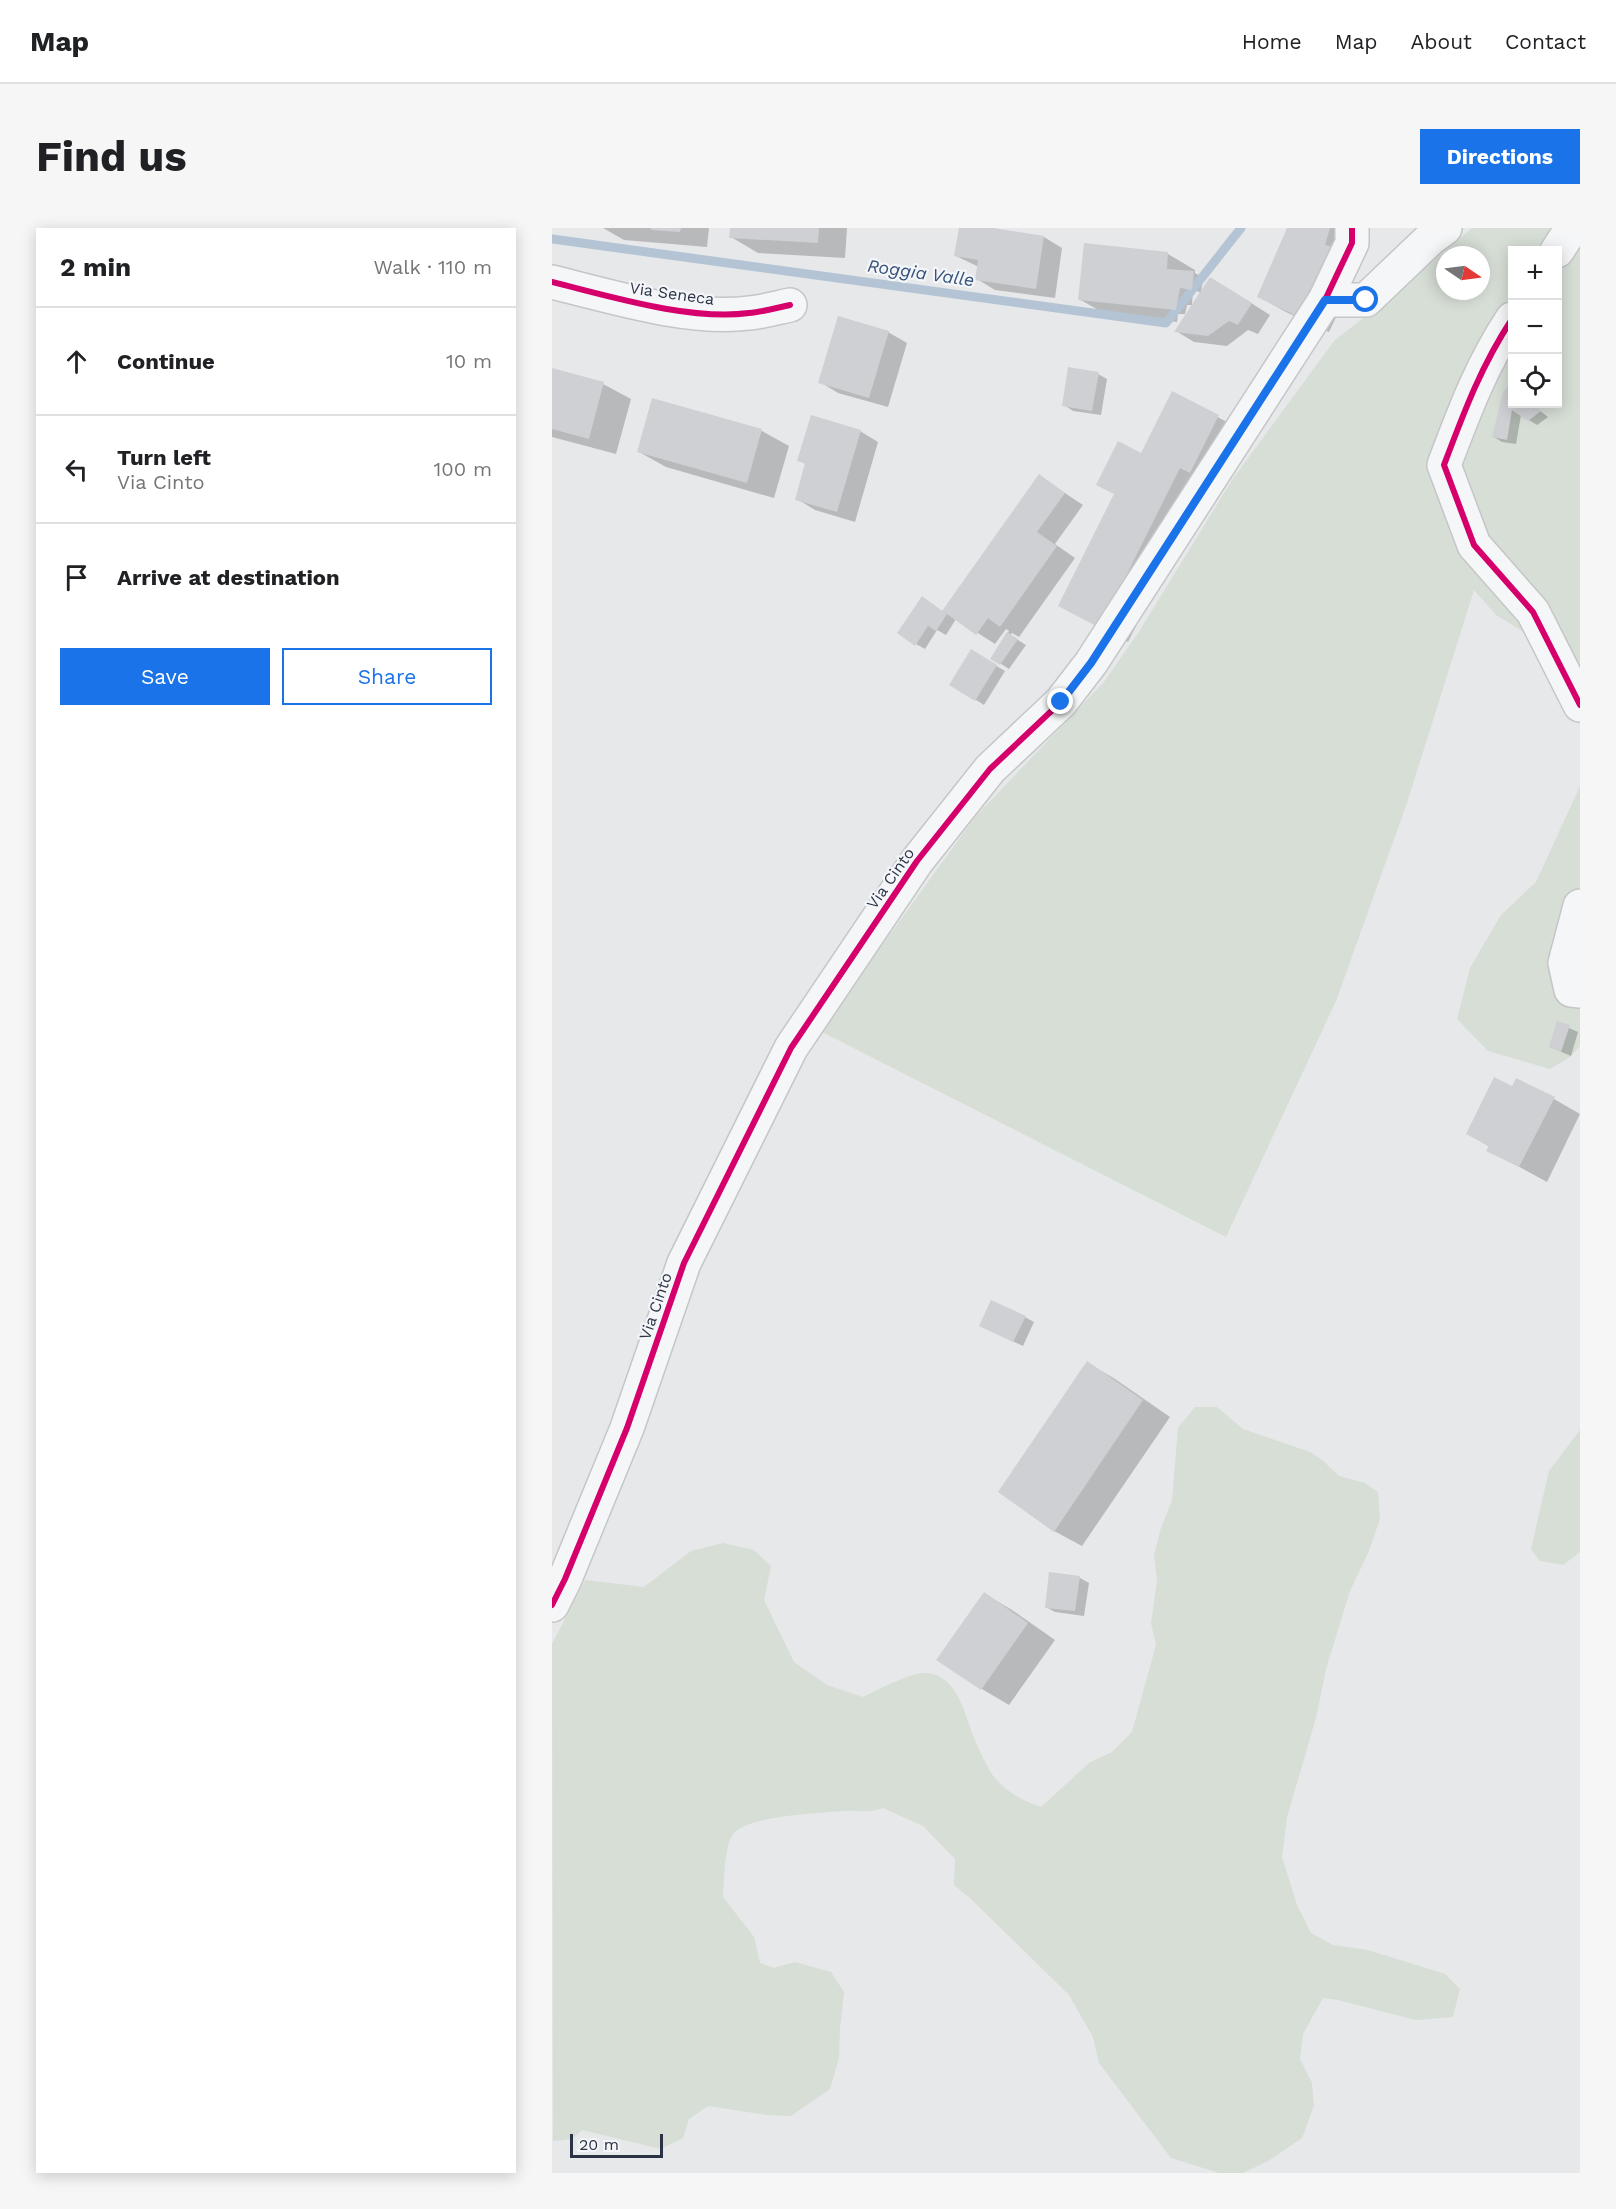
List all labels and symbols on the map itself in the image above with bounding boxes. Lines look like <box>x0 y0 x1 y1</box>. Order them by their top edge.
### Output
north arrow <box>1436 246 1490 300</box>
water label: Roggia Valle <box>866 255 976 290</box>
street label: Via Seneca <box>628 278 716 309</box>
route start <box>1352 286 1378 312</box>
route end <box>1047 688 1073 714</box>
street label: Via Cinto <box>863 844 918 912</box>
street label: Via Cinto <box>635 1270 676 1342</box>
scale bar <box>570 2131 663 2158</box>

